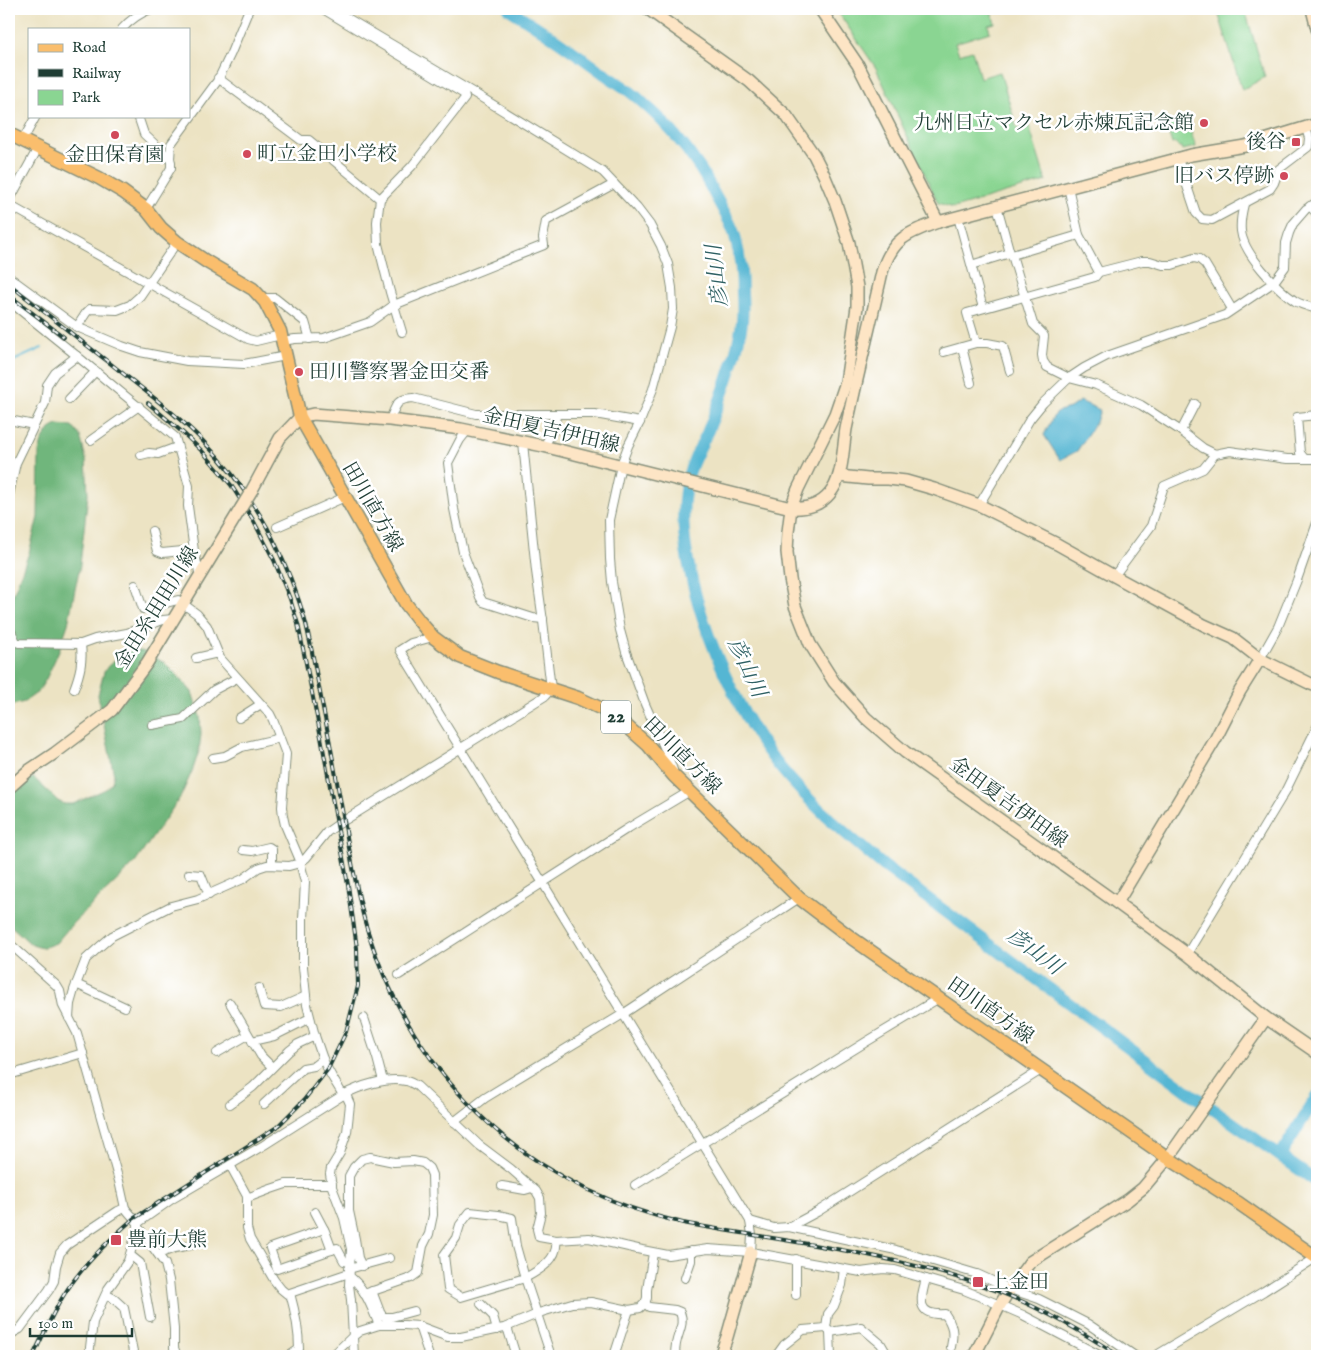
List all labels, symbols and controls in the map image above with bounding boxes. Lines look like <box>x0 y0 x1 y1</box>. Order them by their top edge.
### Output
legend <box>28 28 190 118</box>
text: Road <box>72 38 107 57</box>
text: Railway <box>72 64 122 83</box>
text: Park <box>72 88 102 107</box>
place label: 九州日立マクセル赤煉瓦記念館 <box>914 111 1194 136</box>
marker: 九州日立マクセル赤煉瓦記念館 <box>1198 117 1210 129</box>
marker: 金田保育園 <box>109 129 121 141</box>
place label: 後谷 <box>1246 130 1286 155</box>
marker: 後谷 <box>1290 136 1302 148</box>
place label: 町立金田小学校 <box>257 142 397 167</box>
place label: 金田保育園 <box>65 143 165 168</box>
marker: 町立金田小学校 <box>241 148 253 160</box>
place label: 旧バス停跡 <box>1174 164 1274 189</box>
marker: 旧バス停跡 <box>1278 170 1290 182</box>
water label: 彦山川 <box>701 241 735 309</box>
place label: 田川警察署金田交番 <box>309 360 489 385</box>
marker: 田川警察署金田交番 <box>293 366 305 378</box>
street label: 金田夏吉伊田線 <box>480 403 622 459</box>
street label: 田川直方線 <box>336 457 408 557</box>
street label: 金田糸田田川線 <box>109 542 205 674</box>
water label: 彦山川 <box>720 634 772 704</box>
road number: 22 <box>601 700 631 734</box>
street label: 田川直方線 <box>638 712 726 800</box>
street label: 金田夏吉伊田線 <box>944 752 1072 854</box>
water label: 彦山川 <box>1001 922 1069 983</box>
street label: 田川直方線 <box>942 972 1038 1050</box>
place label: 豊前大熊 <box>127 1228 207 1253</box>
marker: 豊前大熊 <box>109 1233 123 1247</box>
place label: 上金田 <box>989 1270 1049 1295</box>
marker: 上金田 <box>971 1275 985 1289</box>
scale bar <box>30 1305 132 1337</box>
text: 100 m <box>38 1314 74 1333</box>

